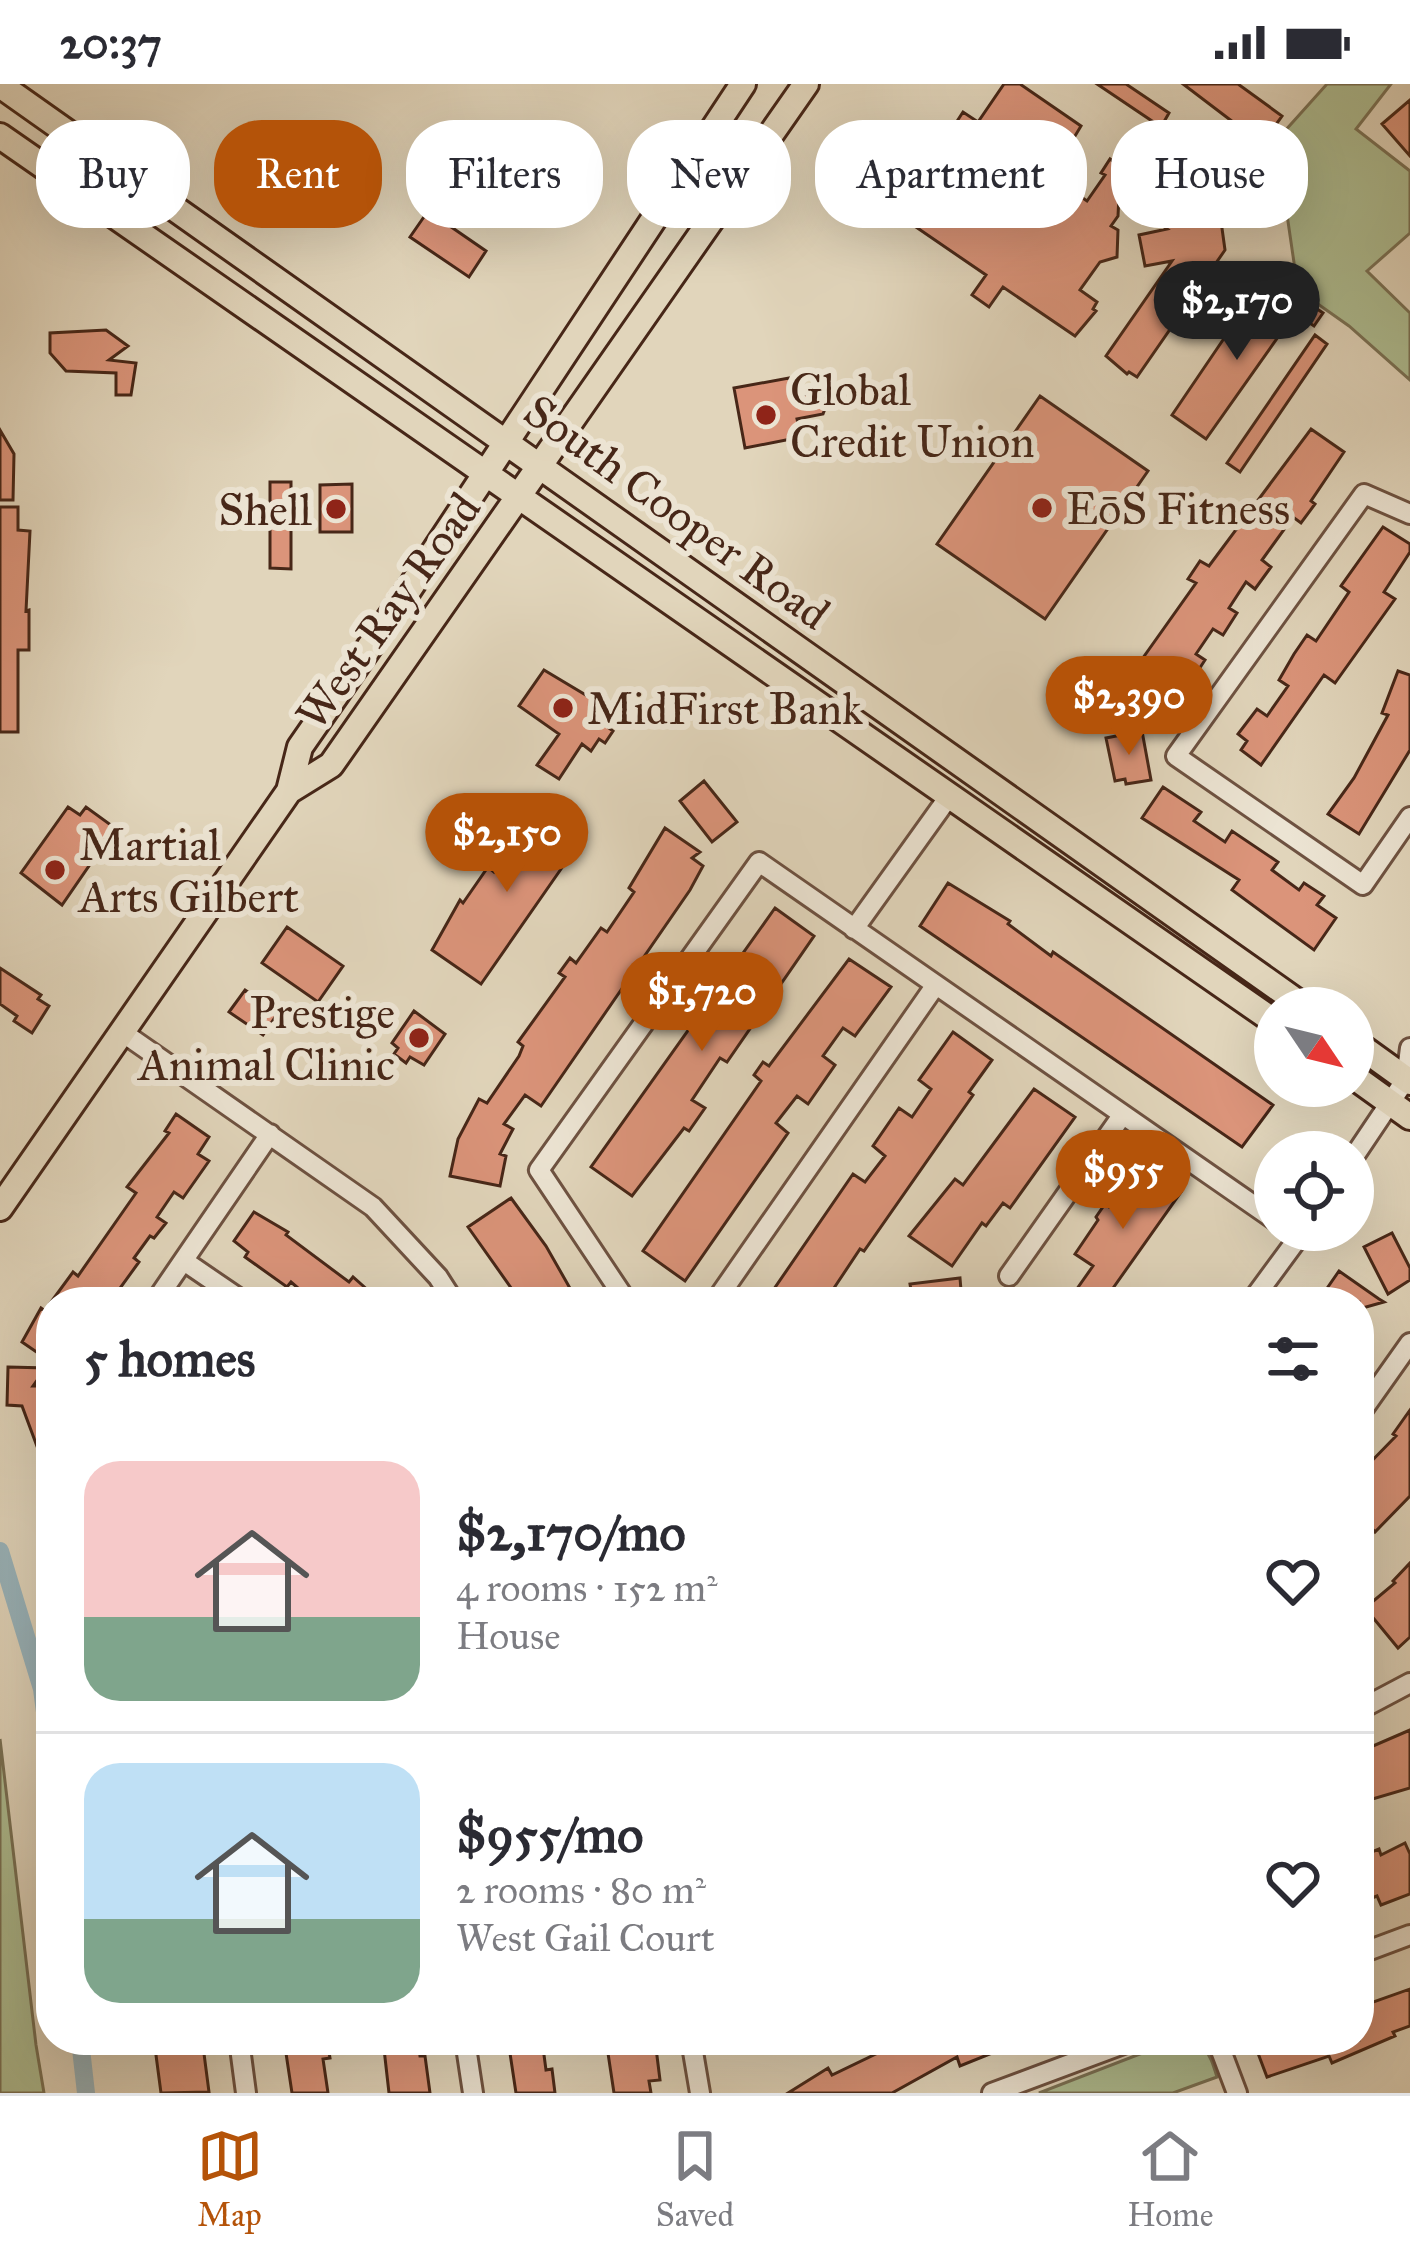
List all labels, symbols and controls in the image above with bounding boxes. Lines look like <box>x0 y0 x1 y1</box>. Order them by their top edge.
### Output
text: 20:37 <box>60 15 162 70</box>
chip: Buy <box>36 120 190 228</box>
chip: Rent <box>214 120 382 228</box>
chip: Filters <box>406 120 603 228</box>
chip: New <box>627 120 791 228</box>
chip: Apartment <box>815 120 1087 228</box>
chip: House <box>1111 120 1308 228</box>
pin: $2,170 <box>1139 261 1335 363</box>
text: $2,170 <box>1181 276 1293 324</box>
place label: Global Credit Union <box>790 362 1035 469</box>
street label: South Cooper Road <box>514 383 841 641</box>
marker: Global Credit Union <box>753 402 779 428</box>
place label: EōS Fitness <box>1066 481 1290 536</box>
place label: Shell <box>218 482 313 537</box>
street label: West Ray Road <box>284 482 492 740</box>
marker: EōS Fitness <box>1029 495 1055 521</box>
marker: Shell <box>323 496 349 522</box>
pin: $2,390 <box>1031 656 1227 758</box>
text: $2,390 <box>1073 671 1185 719</box>
place label: MidFirst Bank <box>587 681 863 736</box>
marker: MidFirst Bank <box>550 695 576 721</box>
pin: $2,150 <box>409 793 605 895</box>
text: $2,150 <box>452 808 562 856</box>
place label: Martial Arts Gilbert <box>77 817 299 924</box>
marker: Martial Arts Gilbert <box>42 857 68 883</box>
pin: $1,720 <box>604 952 800 1054</box>
text: $1,720 <box>647 967 757 1015</box>
place label: Prestige Animal Clinic <box>137 985 395 1092</box>
north arrow <box>1254 987 1374 1107</box>
map controls <box>1254 987 1374 1251</box>
marker: Prestige Animal Clinic <box>406 1025 432 1051</box>
pin: $955 <box>1052 1130 1194 1232</box>
button: locate <box>1254 1131 1374 1251</box>
text: $955 <box>1083 1145 1163 1193</box>
icon: filters <box>1260 1326 1326 1392</box>
text: 5 homes <box>84 1328 255 1390</box>
text: $2,170/mo <box>456 1502 686 1564</box>
icon: home <box>180 1509 324 1653</box>
icon: heart <box>1260 1548 1326 1614</box>
text: 4 rooms · 152 m² <box>456 1564 718 1612</box>
text: House <box>456 1612 560 1660</box>
text: $955/mo <box>456 1804 643 1866</box>
icon: home <box>180 1811 324 1955</box>
icon: heart <box>1260 1850 1326 1916</box>
text: 2 rooms · 80 m² <box>456 1866 706 1914</box>
text: West Gail Court <box>456 1914 715 1962</box>
tab: Map <box>197 2123 263 2235</box>
tab: Saved <box>656 2123 734 2235</box>
tab: Home <box>1127 2123 1213 2235</box>

